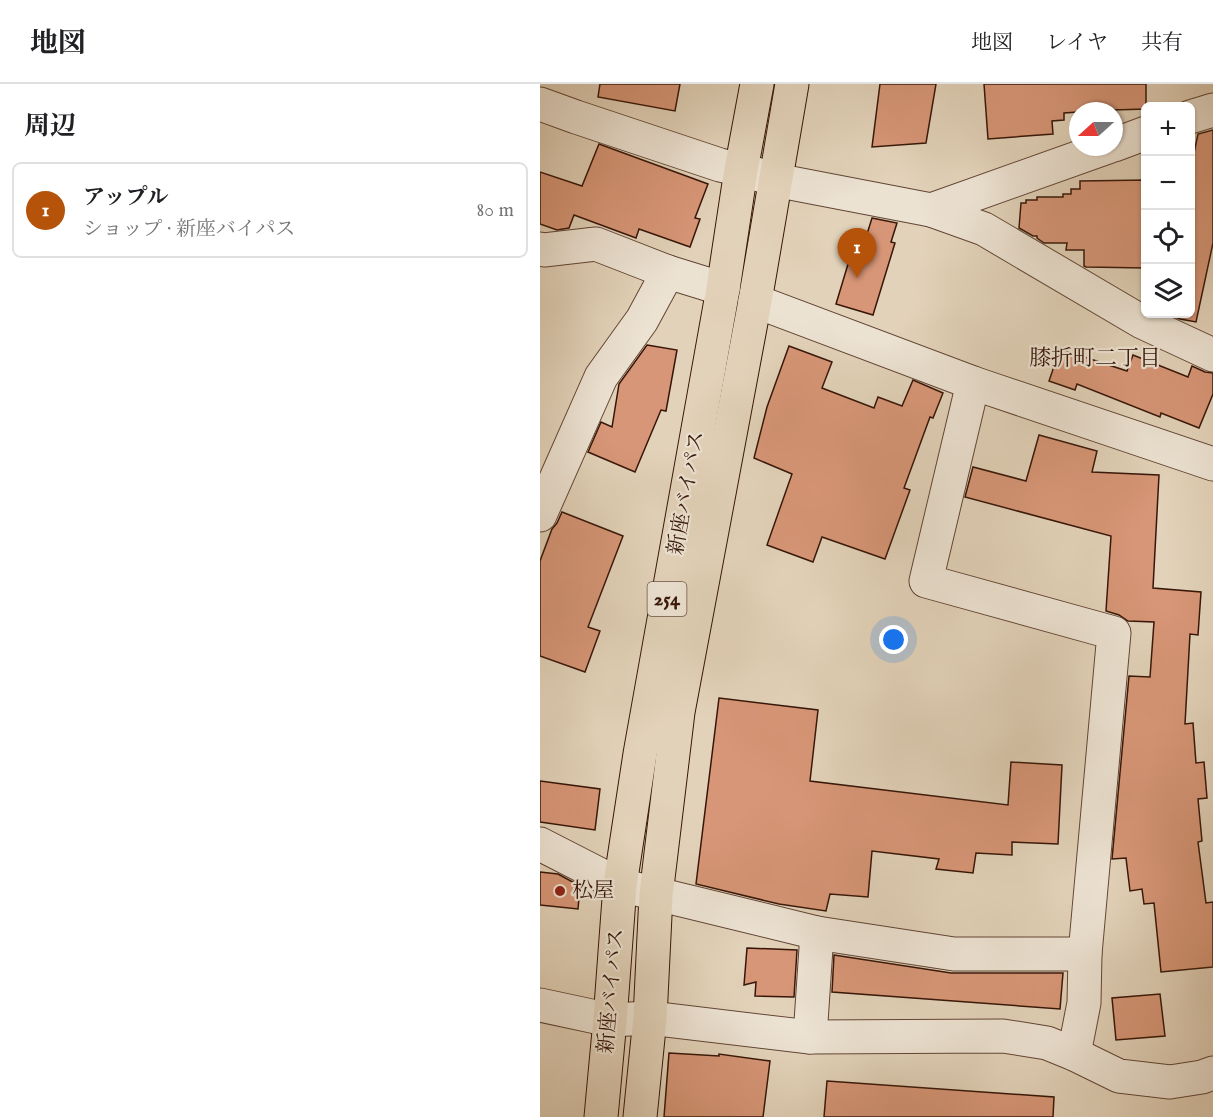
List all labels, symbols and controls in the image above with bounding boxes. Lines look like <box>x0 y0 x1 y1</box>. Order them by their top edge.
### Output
text: 地図 <box>30 27 86 62</box>
text: 地図 <box>971 30 1013 57</box>
text: レイヤ <box>1046 30 1108 57</box>
text: 共有 <box>1141 30 1183 57</box>
north arrow <box>1069 102 1123 156</box>
map controls <box>1141 102 1195 318</box>
button: + <box>1141 102 1195 156</box>
text: 周辺 <box>24 110 76 143</box>
button: − <box>1141 156 1195 210</box>
text: アップル <box>83 184 169 212</box>
text: 1 <box>42 198 49 223</box>
text: 80 m <box>477 198 514 223</box>
button: locate <box>1141 210 1195 264</box>
text: ショップ · 新座バイパス <box>83 217 295 242</box>
pin: 1 <box>838 228 876 278</box>
button: layers <box>1141 264 1195 318</box>
district label: 膝折町二丁目 <box>1029 345 1161 373</box>
street label: 新座バイパス <box>663 429 711 557</box>
road number: 254 <box>648 582 686 616</box>
your location <box>879 625 908 654</box>
place label: 松屋 <box>572 878 614 905</box>
marker: 松屋 <box>553 884 567 898</box>
street label: 新座バイパス <box>593 927 631 1055</box>

